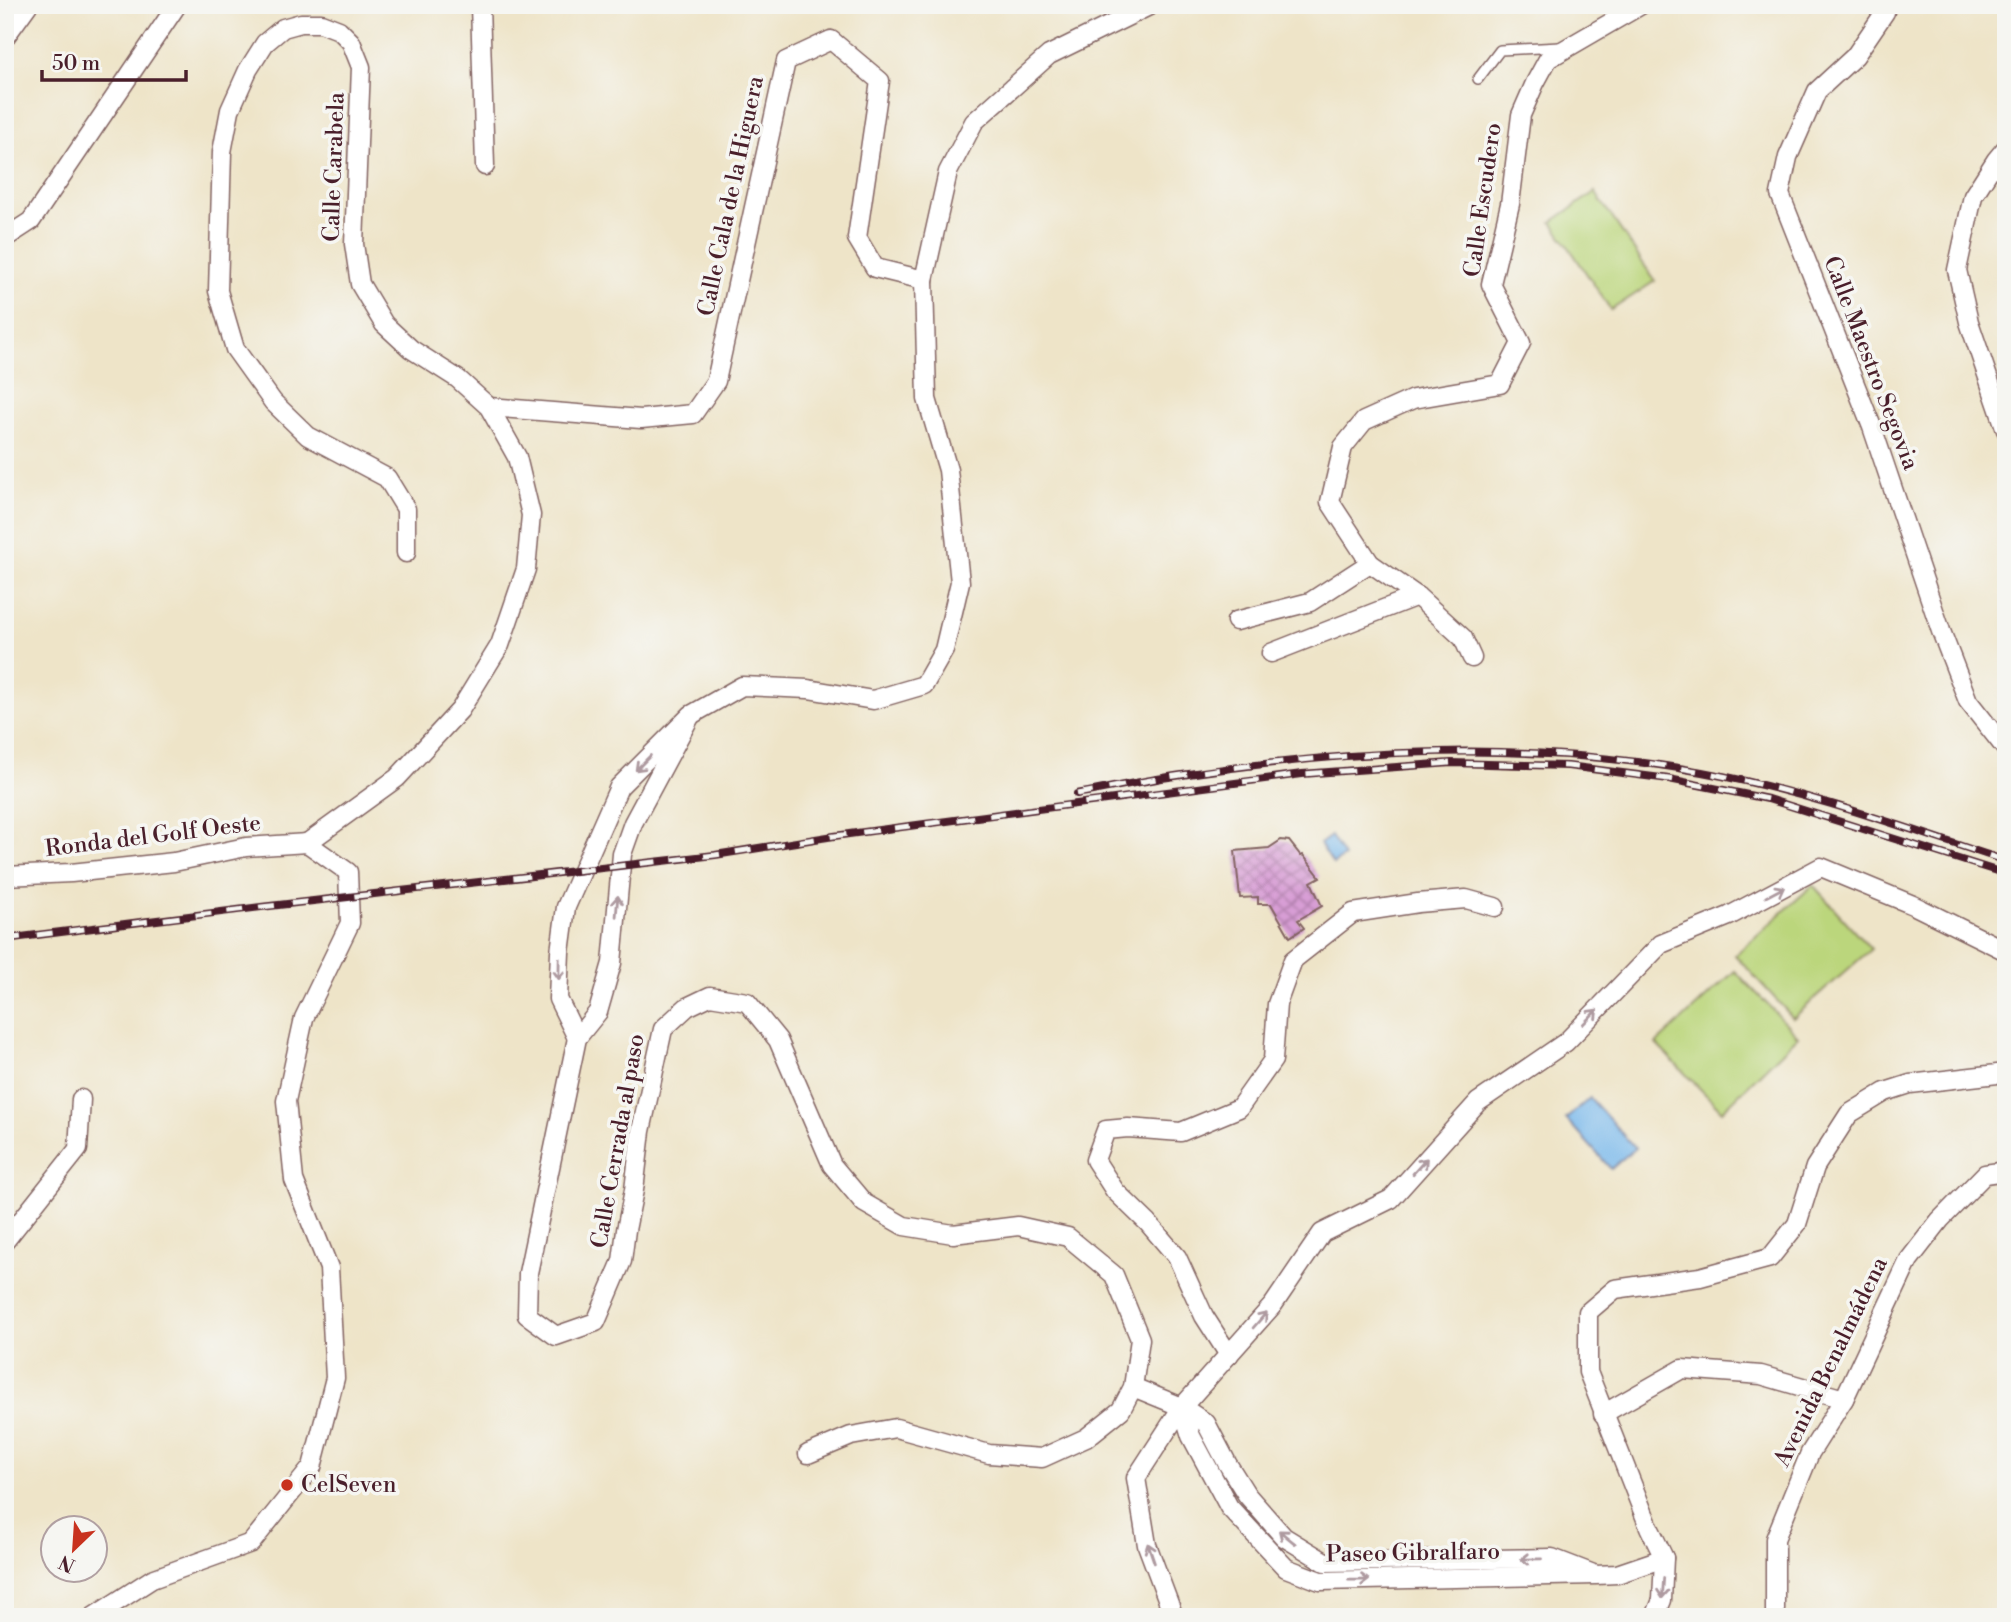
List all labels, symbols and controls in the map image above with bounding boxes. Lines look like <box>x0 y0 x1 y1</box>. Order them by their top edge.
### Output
scale bar <box>42 38 186 82</box>
text: 50 m <box>52 51 100 77</box>
street label: Calle Cala de la Higuera <box>692 73 770 319</box>
street label: Calle Carabela <box>317 91 351 242</box>
street label: Calle Escudero <box>1458 121 1508 279</box>
street label: Calle Maestro Segovia <box>1817 252 1925 474</box>
one-way arrow <box>634 755 651 772</box>
street label: Ronda del Golf Oeste <box>44 809 262 863</box>
one-way arrow <box>1764 885 1785 898</box>
one-way arrow <box>611 895 624 918</box>
one-way arrow <box>552 957 566 980</box>
one-way arrow <box>1582 1009 1599 1026</box>
street label: Calle Cerrada al paso <box>585 1032 651 1250</box>
one-way arrow <box>1412 1157 1428 1175</box>
street label: Avenida Benalmádena <box>1768 1252 1894 1472</box>
one-way arrow <box>1252 1311 1268 1329</box>
place label: CelSeven <box>301 1471 397 1499</box>
marker: CelSeven <box>279 1477 295 1493</box>
north arrow <box>38 1514 108 1584</box>
one-way arrow <box>1279 1529 1297 1544</box>
street label: Paseo Gibralfaro <box>1326 1537 1500 1569</box>
one-way arrow <box>1144 1542 1156 1564</box>
text: N <box>55 1549 79 1578</box>
one-way arrow <box>1520 1552 1543 1566</box>
one-way arrow <box>1347 1573 1370 1587</box>
one-way arrow <box>1656 1576 1669 1599</box>

